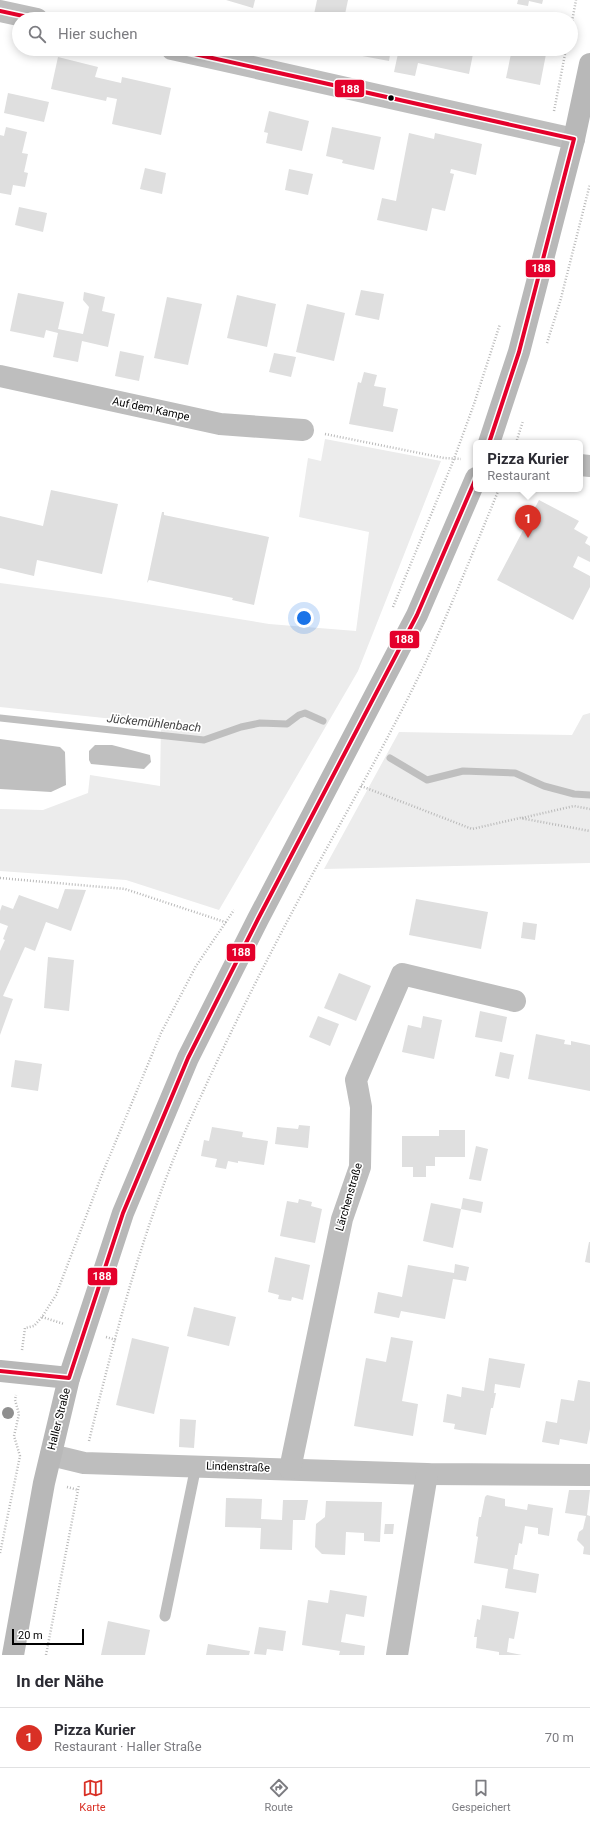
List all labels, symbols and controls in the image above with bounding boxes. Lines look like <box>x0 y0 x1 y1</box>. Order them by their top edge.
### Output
search box <box>12 12 578 56</box>
icon: search <box>26 23 48 45</box>
text: Hier suchen <box>58 25 137 43</box>
line badge: 188 <box>334 79 365 98</box>
text: 188 <box>341 83 359 96</box>
unlabelled marker <box>386 93 396 103</box>
line badge: 188 <box>525 259 556 278</box>
text: 188 <box>532 262 550 275</box>
street label: Auf dem Kampe <box>111 394 191 424</box>
popup <box>473 440 583 492</box>
text: Pizza Kurier <box>487 450 569 468</box>
text: Restaurant <box>487 468 550 483</box>
pin: 1 <box>515 505 541 538</box>
your location <box>294 608 314 628</box>
line badge: 188 <box>389 630 420 649</box>
text: 188 <box>395 633 413 646</box>
water label: Jückemühlenbach <box>106 711 202 735</box>
line badge: 188 <box>226 943 256 962</box>
text: 188 <box>232 946 250 959</box>
street label: Lärchenstraße <box>333 1161 365 1233</box>
line badge: 188 <box>87 1267 118 1286</box>
text: 188 <box>93 1270 111 1283</box>
street label: Haller Straße <box>45 1386 73 1451</box>
street label: Lindenstraße <box>206 1459 270 1475</box>
scale bar <box>12 1627 84 1646</box>
text: 20 m <box>18 1629 43 1642</box>
text: In der Nähe <box>16 1671 104 1691</box>
text: Pizza Kurier <box>54 1721 135 1739</box>
text: 1 <box>25 1730 33 1745</box>
text: 70 m <box>545 1730 574 1745</box>
text: Restaurant · Haller Straße <box>54 1739 202 1754</box>
tab: Karte <box>79 1777 106 1814</box>
tab: Route <box>264 1777 293 1814</box>
tab: Gespeichert <box>452 1777 511 1814</box>

